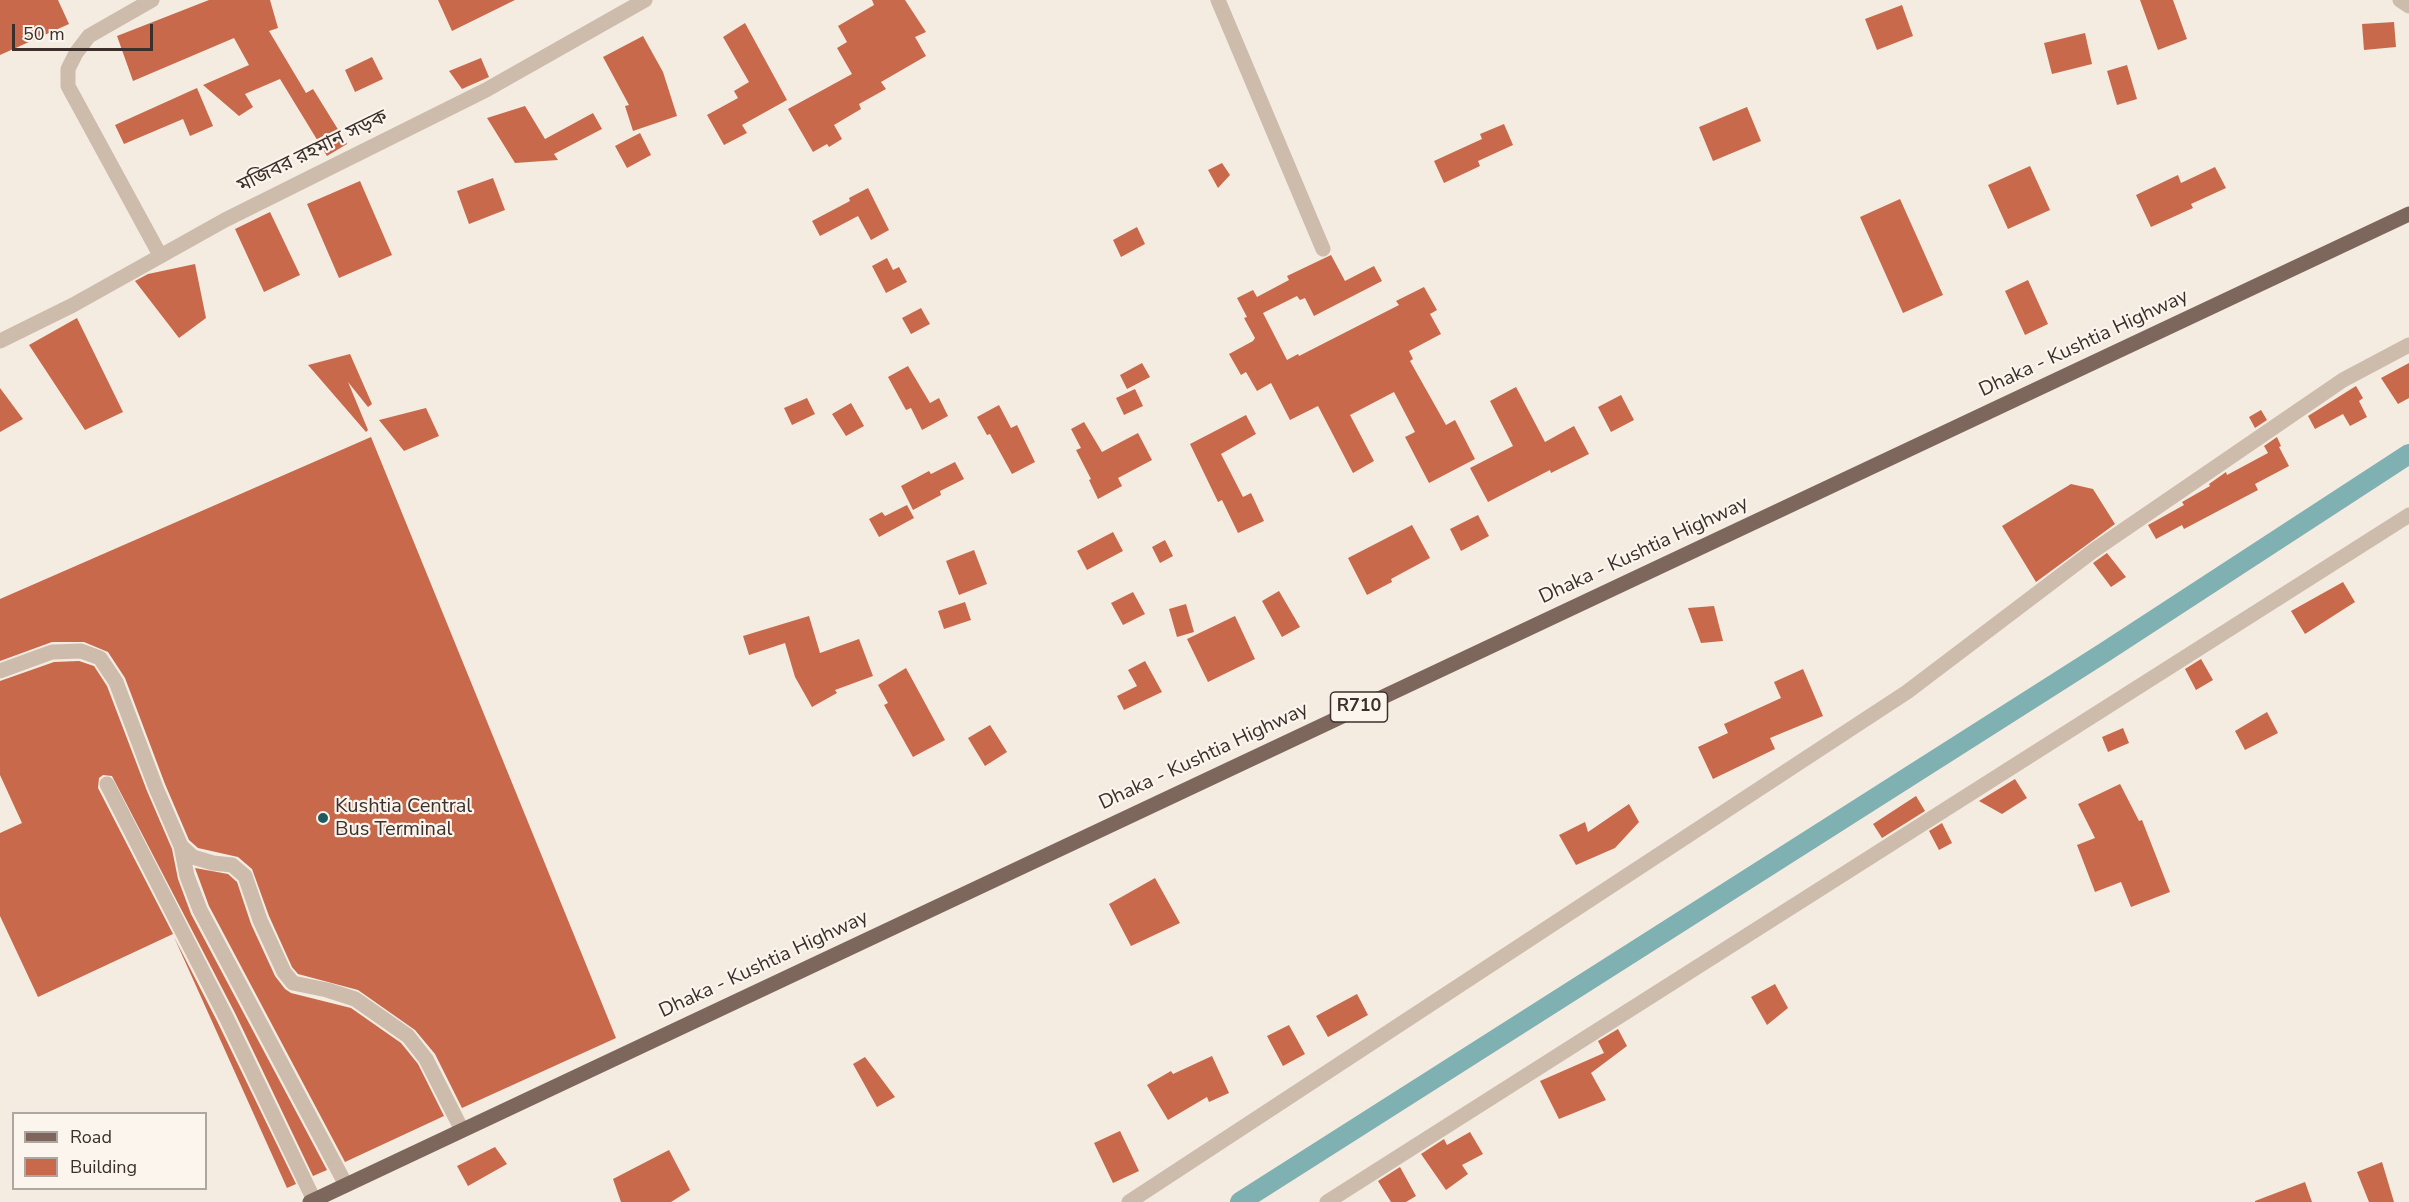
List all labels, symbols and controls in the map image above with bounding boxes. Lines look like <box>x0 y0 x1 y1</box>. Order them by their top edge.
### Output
scale bar <box>15 12 156 50</box>
text: 50 m <box>23 22 65 46</box>
street label: মজিবর রহমান সড়ক <box>234 105 392 199</box>
street label: Dhaka - Kushtia Highway <box>1976 285 2192 403</box>
street label: Dhaka - Kushtia Highway <box>1536 492 1752 610</box>
road number: R710 <box>1330 692 1388 722</box>
street label: Dhaka - Kushtia Highway <box>1096 698 1312 816</box>
place label: Kushtia Central Bus Terminal <box>335 795 472 842</box>
marker: Kushtia Central Bus Terminal <box>316 811 330 825</box>
street label: Dhaka - Kushtia Highway <box>656 906 872 1024</box>
legend <box>12 1112 207 1190</box>
text: Road <box>70 1125 112 1149</box>
text: Building <box>70 1155 137 1179</box>

